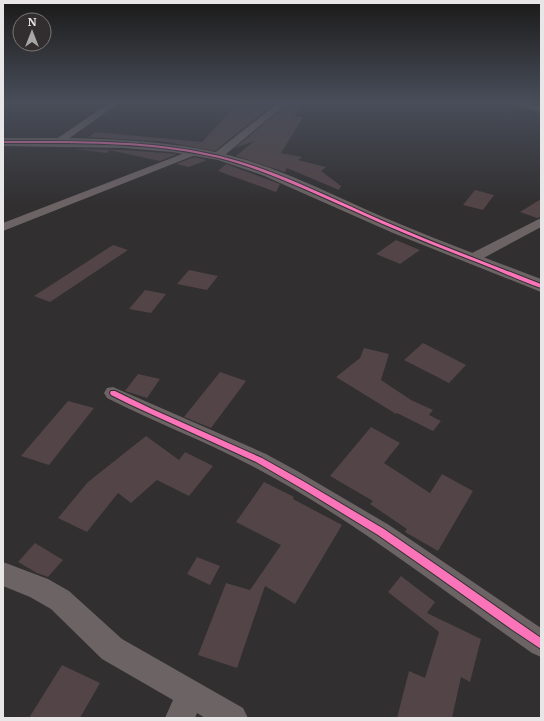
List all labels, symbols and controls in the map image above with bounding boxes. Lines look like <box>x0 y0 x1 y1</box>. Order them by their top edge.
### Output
north arrow <box>12 12 52 52</box>
text: N <box>28 15 37 29</box>

